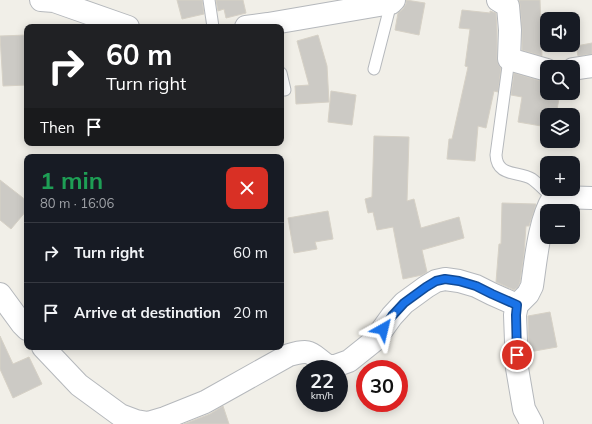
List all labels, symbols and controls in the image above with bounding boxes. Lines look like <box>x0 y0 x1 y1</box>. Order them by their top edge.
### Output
map controls <box>540 12 580 244</box>
button: sound <box>540 12 580 52</box>
text: 60 m <box>106 37 172 72</box>
icon: right <box>40 40 92 92</box>
button: search <box>540 60 580 100</box>
text: Turn right <box>106 72 186 95</box>
button: layers <box>540 108 580 148</box>
icon: arrive <box>83 116 105 138</box>
text: Then <box>40 118 75 137</box>
button: + <box>540 156 580 196</box>
text: 1 min <box>40 165 103 195</box>
button: close <box>226 167 268 209</box>
text: 80 m · 16:06 <box>40 195 114 211</box>
button: − <box>540 204 580 244</box>
icon: right <box>40 242 62 264</box>
text: Turn right <box>74 243 144 262</box>
text: 60 m <box>233 243 268 262</box>
icon: arrive <box>40 302 62 324</box>
text: Arrive at destination <box>74 303 221 322</box>
text: 20 m <box>233 303 268 322</box>
position arrow <box>362 308 404 350</box>
pin <box>500 338 534 372</box>
icon: arrive <box>506 344 528 366</box>
speed limit sign: 30 <box>356 360 408 412</box>
text: 22 <box>310 368 334 393</box>
text: km/h <box>311 389 333 402</box>

